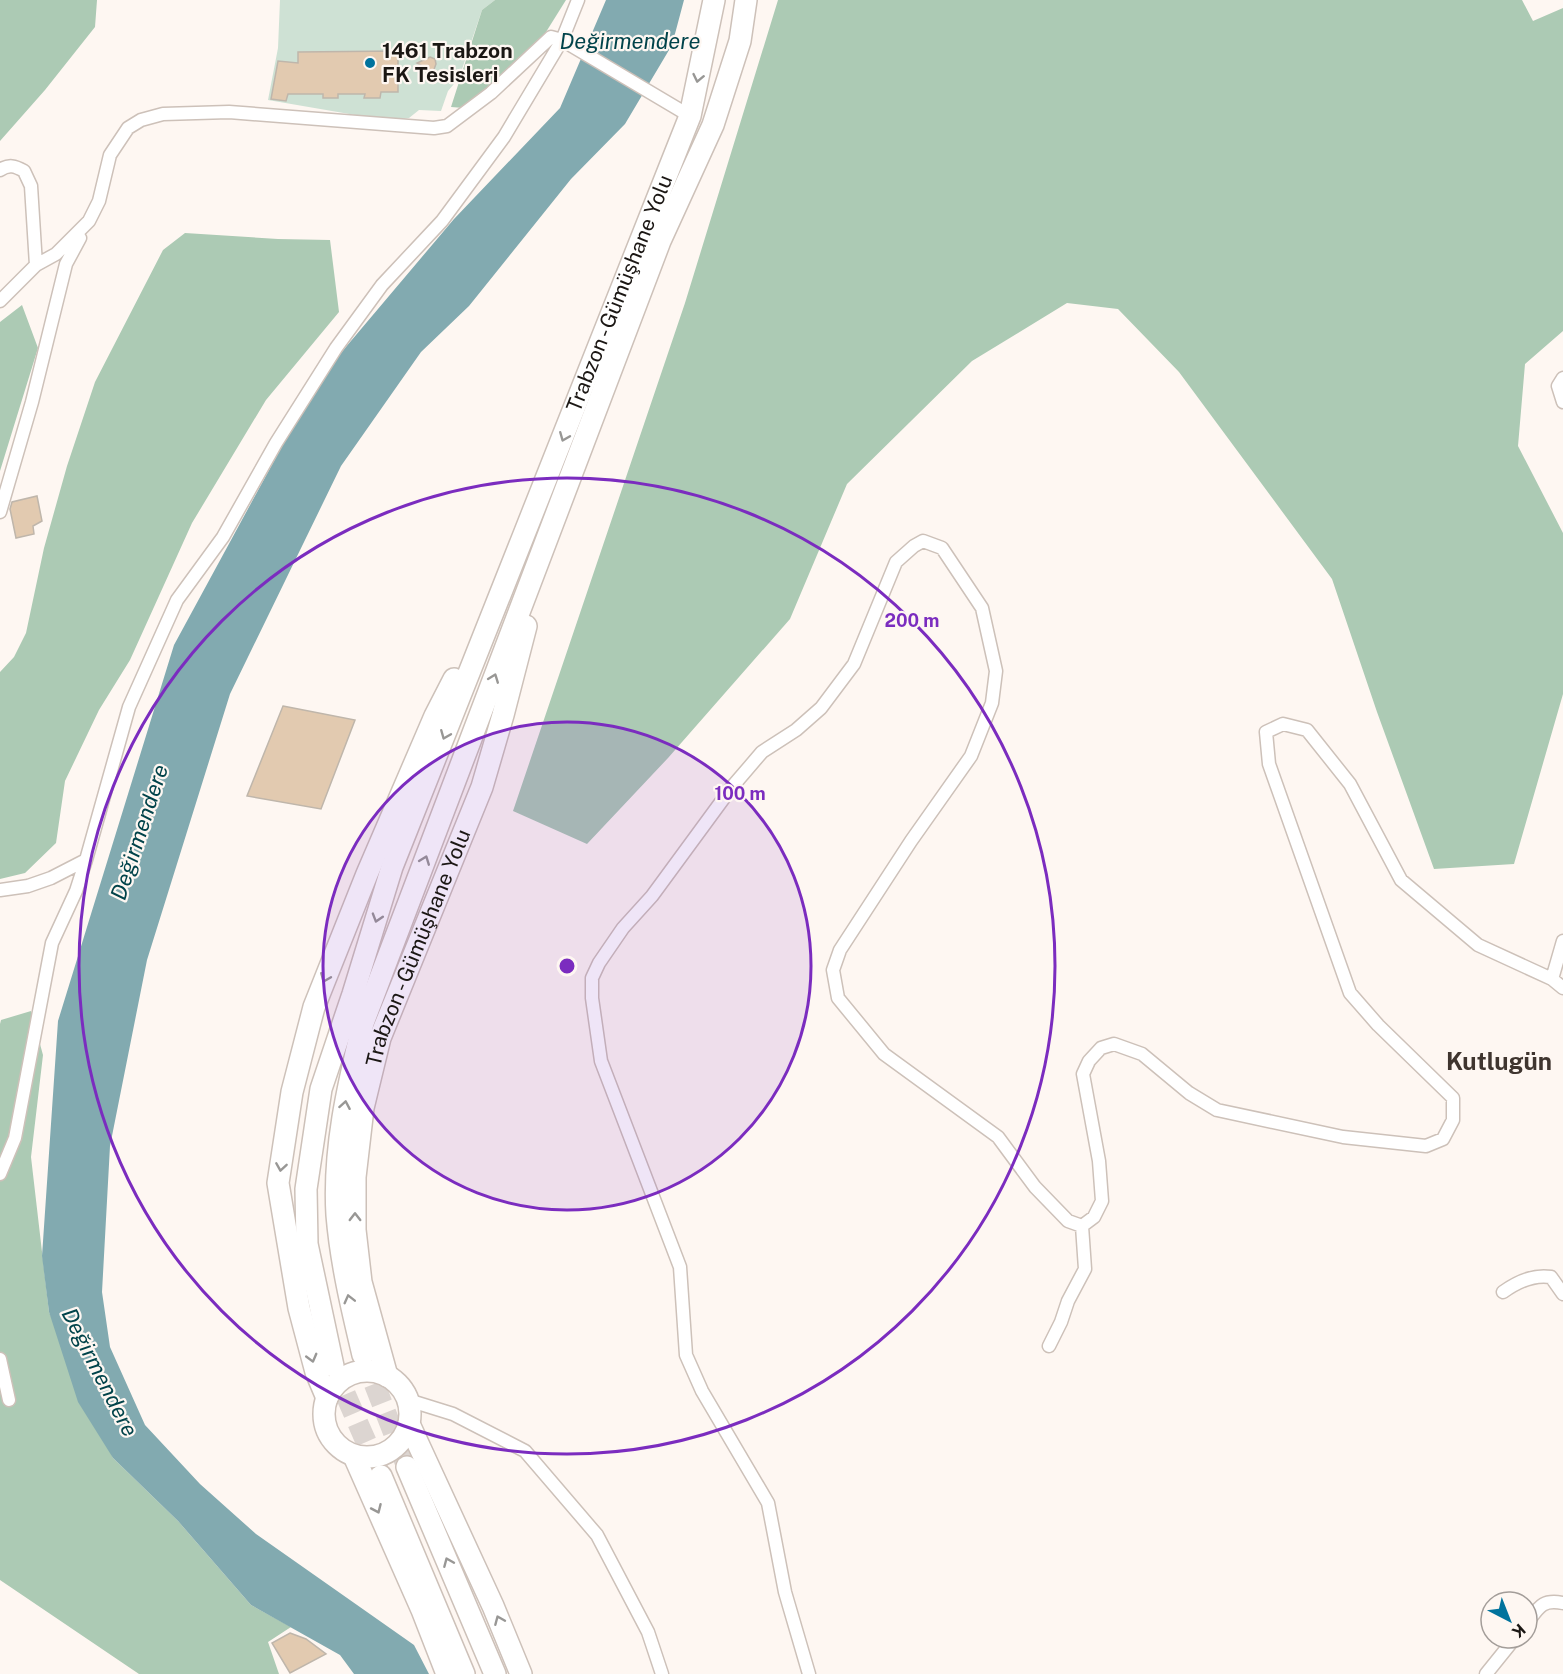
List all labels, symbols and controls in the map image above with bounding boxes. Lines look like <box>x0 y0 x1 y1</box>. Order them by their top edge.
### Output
water label: Değirmendere <box>560 28 700 54</box>
place label: 1461 Trabzon FK Tesisleri <box>382 38 513 87</box>
marker: 1461 Trabzon FK Tesisleri <box>363 56 377 70</box>
one-way arrow <box>692 73 705 83</box>
street label: Trabzon - Gümüşhane Yolu <box>561 171 677 415</box>
one-way arrow <box>558 431 571 442</box>
text: 200 m <box>885 610 939 631</box>
one-way arrow <box>487 673 499 684</box>
one-way arrow <box>439 729 452 740</box>
water label: Değirmendere <box>105 761 173 903</box>
text: 100 m <box>714 783 766 804</box>
street label: Trabzon - Gümüşhane Yolu <box>361 825 475 1069</box>
one-way arrow <box>417 856 430 866</box>
one-way arrow <box>371 912 384 923</box>
centre of rings <box>557 956 577 976</box>
one-way arrow <box>320 971 332 982</box>
district label: Kutlugün <box>1446 1047 1552 1075</box>
one-way arrow <box>338 1100 350 1110</box>
one-way arrow <box>275 1162 287 1171</box>
one-way arrow <box>349 1212 361 1221</box>
one-way arrow <box>344 1294 357 1304</box>
water label: Değirmendere <box>56 1303 144 1441</box>
one-way arrow <box>305 1353 318 1363</box>
one-way arrow <box>370 1503 382 1514</box>
one-way arrow <box>443 1557 455 1568</box>
north arrow <box>1479 1590 1539 1650</box>
one-way arrow <box>494 1615 506 1626</box>
text: K <box>1508 1620 1529 1642</box>

